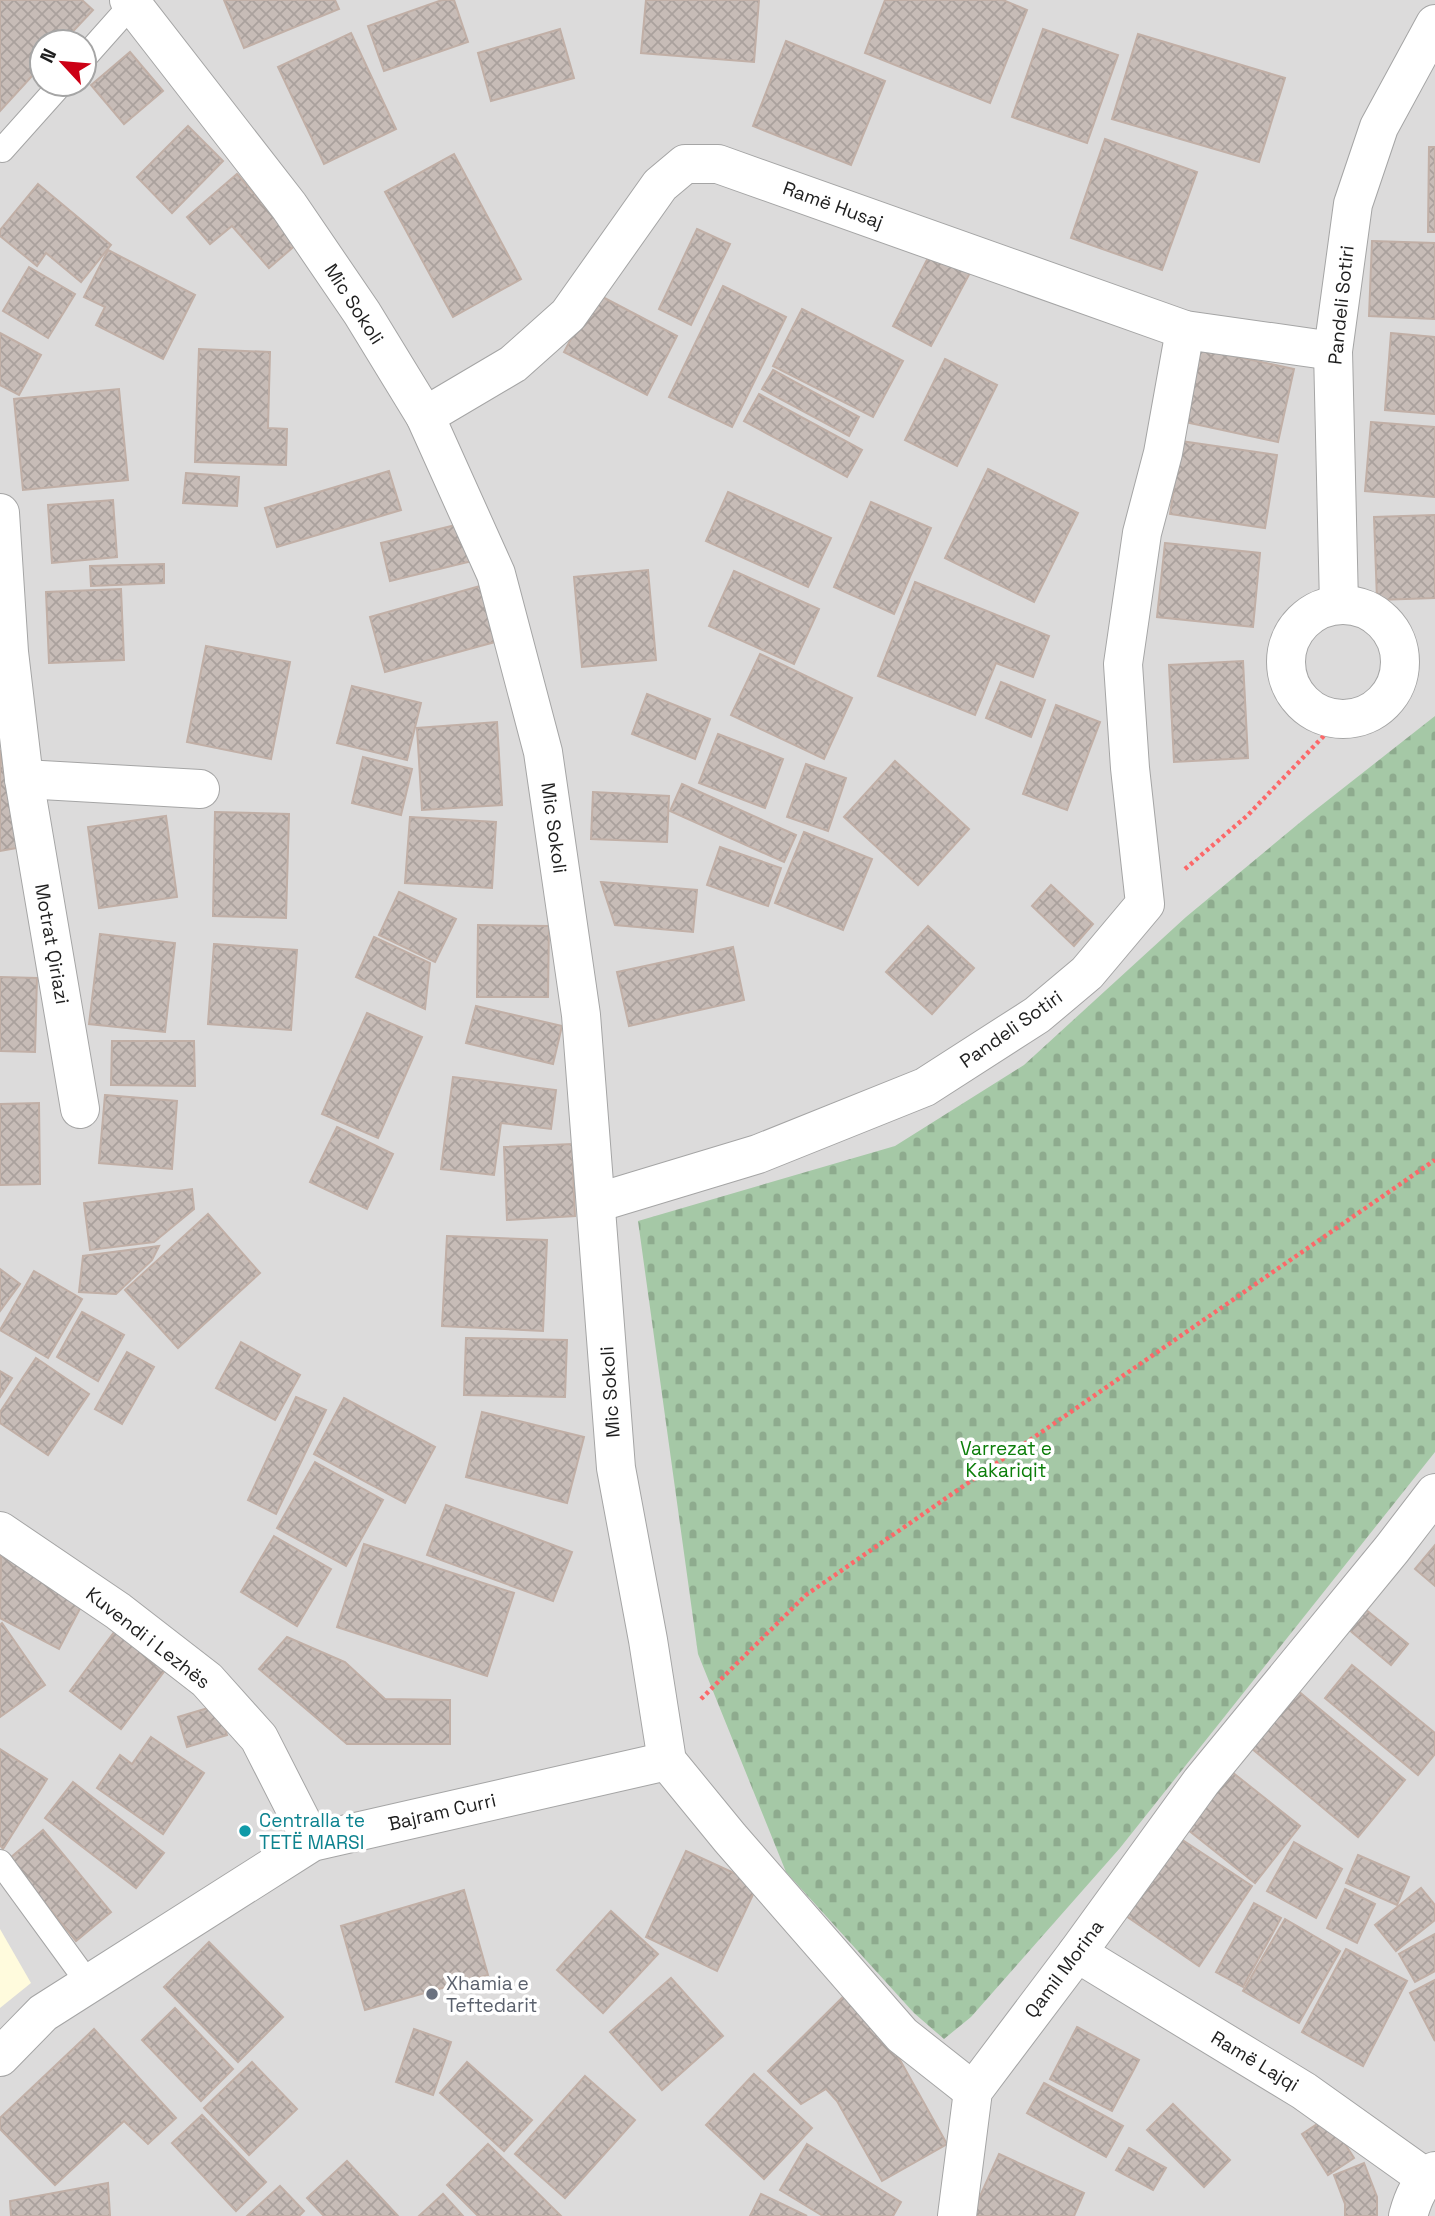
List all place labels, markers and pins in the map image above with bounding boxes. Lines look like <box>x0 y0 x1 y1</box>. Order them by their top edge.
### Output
place label: Centralla te TETË MARSI <box>259 1808 365 1855</box>
marker: Centralla te TETË MARSI <box>237 1823 253 1839</box>
place label: Xhamia e Teftedarit <box>446 1971 538 2018</box>
marker: Xhamia e Teftedarit <box>424 1986 440 2002</box>

